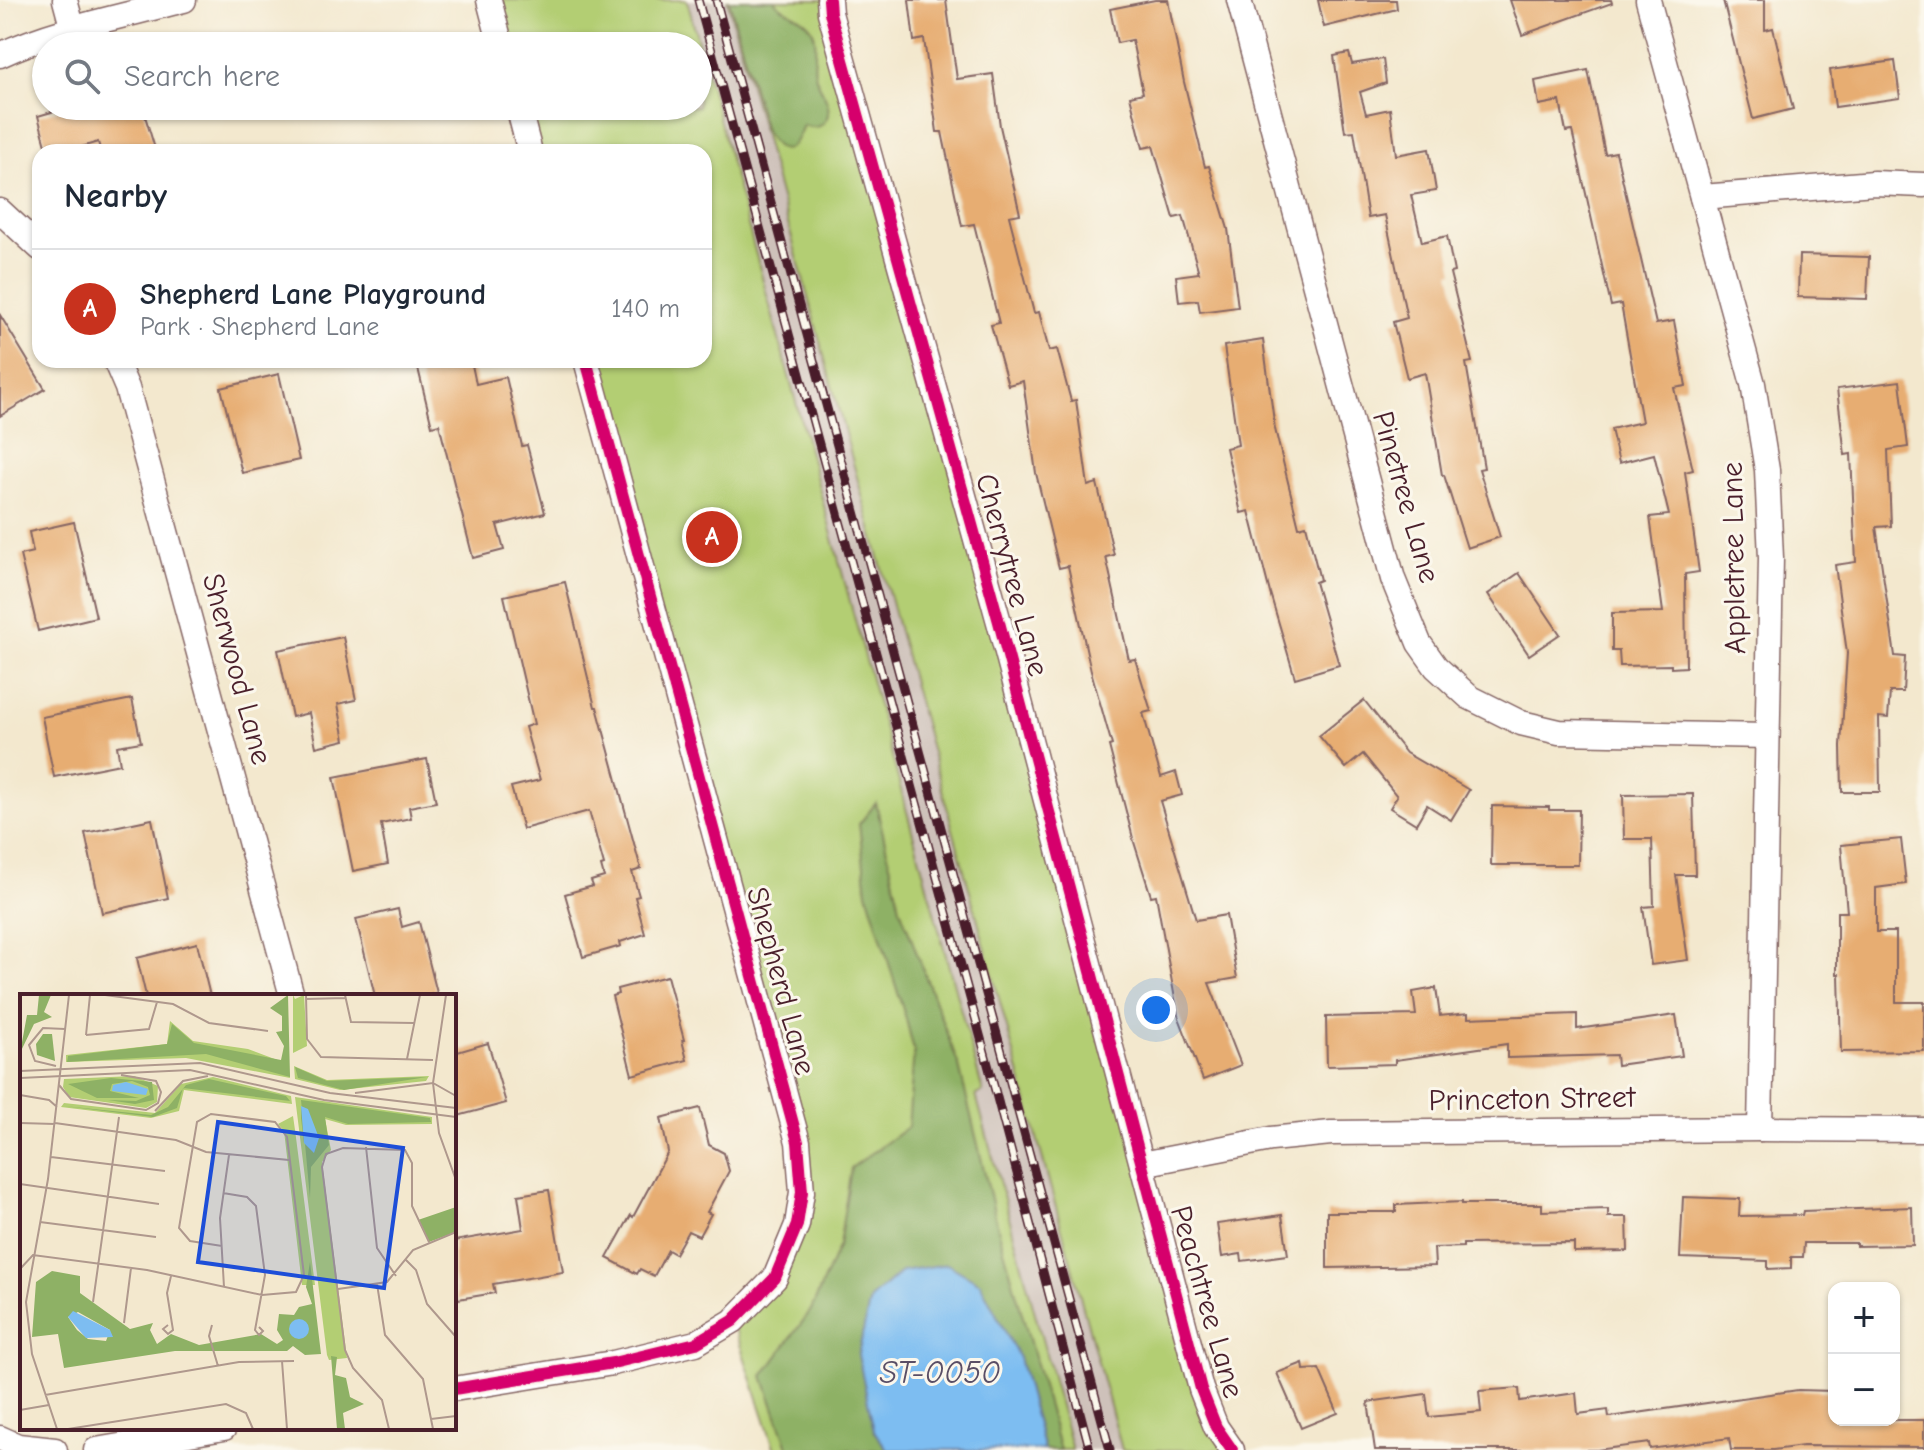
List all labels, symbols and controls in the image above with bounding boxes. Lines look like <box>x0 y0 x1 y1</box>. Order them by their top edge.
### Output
search box <box>32 32 712 120</box>
icon: search <box>60 54 104 98</box>
text: Search here <box>124 59 280 94</box>
text: Nearby <box>64 176 167 216</box>
text: Shepherd Lane Playground <box>140 277 486 312</box>
text: A <box>83 294 97 324</box>
text: 140 m <box>611 294 680 324</box>
text: Park · Shepherd Lane <box>140 312 379 342</box>
street label: Pinetree Lane <box>1365 407 1447 587</box>
street label: Appletree Lane <box>1715 461 1753 655</box>
street label: Cherrytree Lane <box>968 470 1056 680</box>
pin: A <box>686 507 738 567</box>
street label: Sherwood Lane <box>195 570 279 768</box>
street label: Shepherd Lane <box>739 883 823 1079</box>
your location <box>1136 990 1176 1030</box>
inset map <box>20 994 456 1430</box>
street label: Princeton Street <box>1428 1080 1637 1118</box>
street label: Peachtree Lane <box>1163 1202 1251 1402</box>
map controls <box>1828 1282 1900 1426</box>
button: + <box>1828 1282 1900 1354</box>
water label: ST-0050 <box>879 1354 1001 1391</box>
button: − <box>1828 1354 1900 1426</box>

